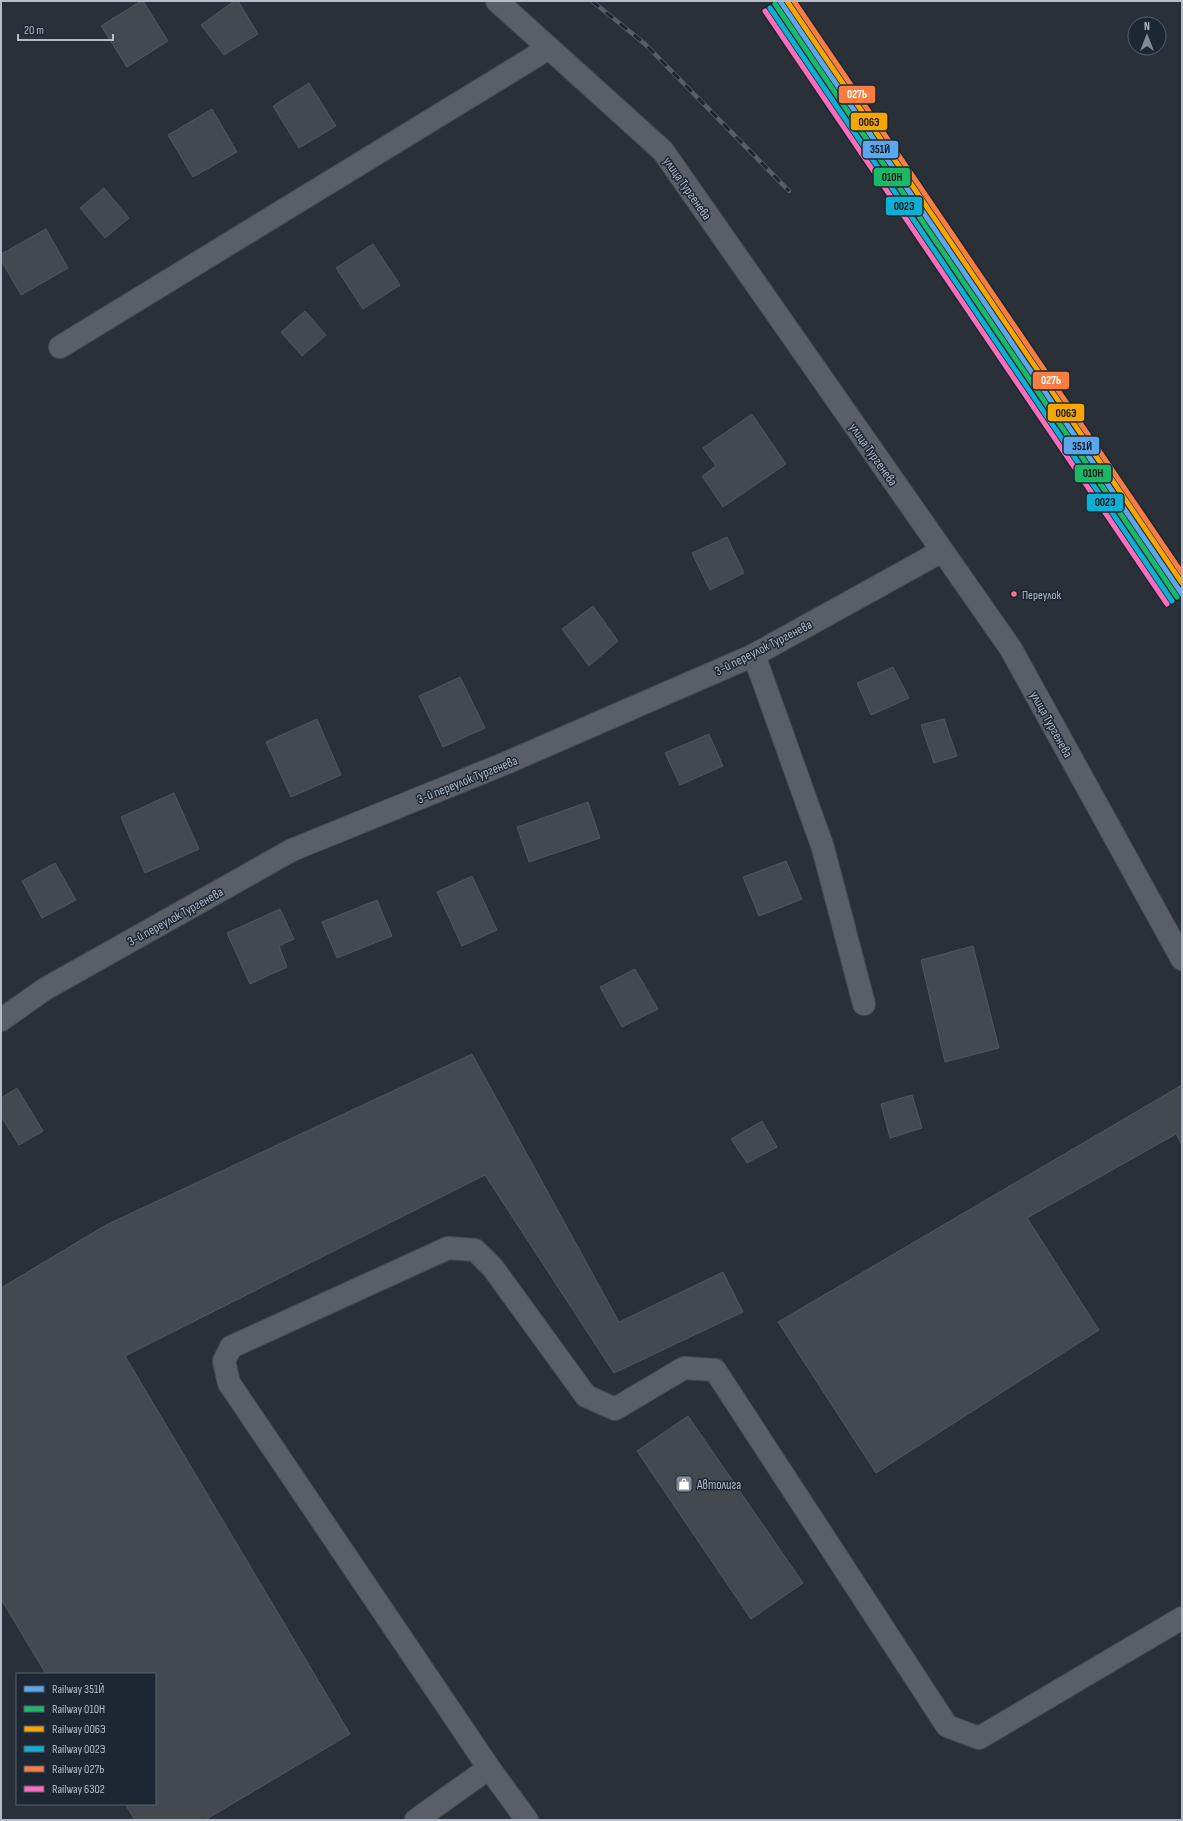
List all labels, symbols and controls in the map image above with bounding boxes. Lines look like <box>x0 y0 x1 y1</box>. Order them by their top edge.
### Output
scale bar <box>18 16 113 42</box>
north arrow <box>1127 16 1167 56</box>
text: N <box>1144 20 1150 33</box>
text: 20 m <box>24 23 44 38</box>
line badge: 027Ь <box>838 85 876 104</box>
text: 027Ь <box>847 88 867 101</box>
line badge: 006Э <box>850 112 888 131</box>
text: 006Э <box>858 116 880 129</box>
line badge: 351Й <box>862 140 899 159</box>
text: 351Й <box>870 143 890 156</box>
street label: улица Тургенева <box>660 154 715 223</box>
line badge: 010Н <box>873 167 911 187</box>
text: 010Н <box>882 171 902 184</box>
line badge: 002Э <box>885 196 923 216</box>
text: 002Э <box>894 200 914 213</box>
line badge: 027Ь <box>1032 371 1070 390</box>
text: 027Ь <box>1041 374 1061 387</box>
line badge: 006Э <box>1047 403 1085 422</box>
text: 006Э <box>1055 407 1077 420</box>
street label: улица Тургенева <box>846 420 901 489</box>
line badge: 351Й <box>1063 436 1100 455</box>
text: 351Й <box>1072 440 1092 453</box>
line badge: 010Н <box>1074 464 1112 483</box>
text: 010Н <box>1083 467 1103 480</box>
line badge: 002Э <box>1086 493 1124 512</box>
text: 002Э <box>1095 496 1115 509</box>
place label: Переулок <box>1022 588 1061 603</box>
marker: Переулок <box>1009 589 1019 599</box>
street label: 3-й переулок Тургенева <box>712 616 815 679</box>
street label: улица Тургенева <box>1026 688 1076 760</box>
street label: 3-й переулок Тургенева <box>415 752 520 807</box>
street label: 3-й переулок Тургенева <box>125 884 226 950</box>
shop icon: Автолига <box>674 1474 694 1494</box>
place label: Автолига <box>696 1477 741 1493</box>
legend <box>16 1673 156 1805</box>
text: Railway 351Й <box>52 1682 104 1697</box>
text: Railway 010Н <box>52 1702 105 1717</box>
text: Railway 006Э <box>52 1722 106 1737</box>
text: Railway 002Э <box>52 1742 105 1757</box>
text: Railway 027Ь <box>52 1762 104 1777</box>
text: Railway 6302 <box>52 1782 105 1797</box>

